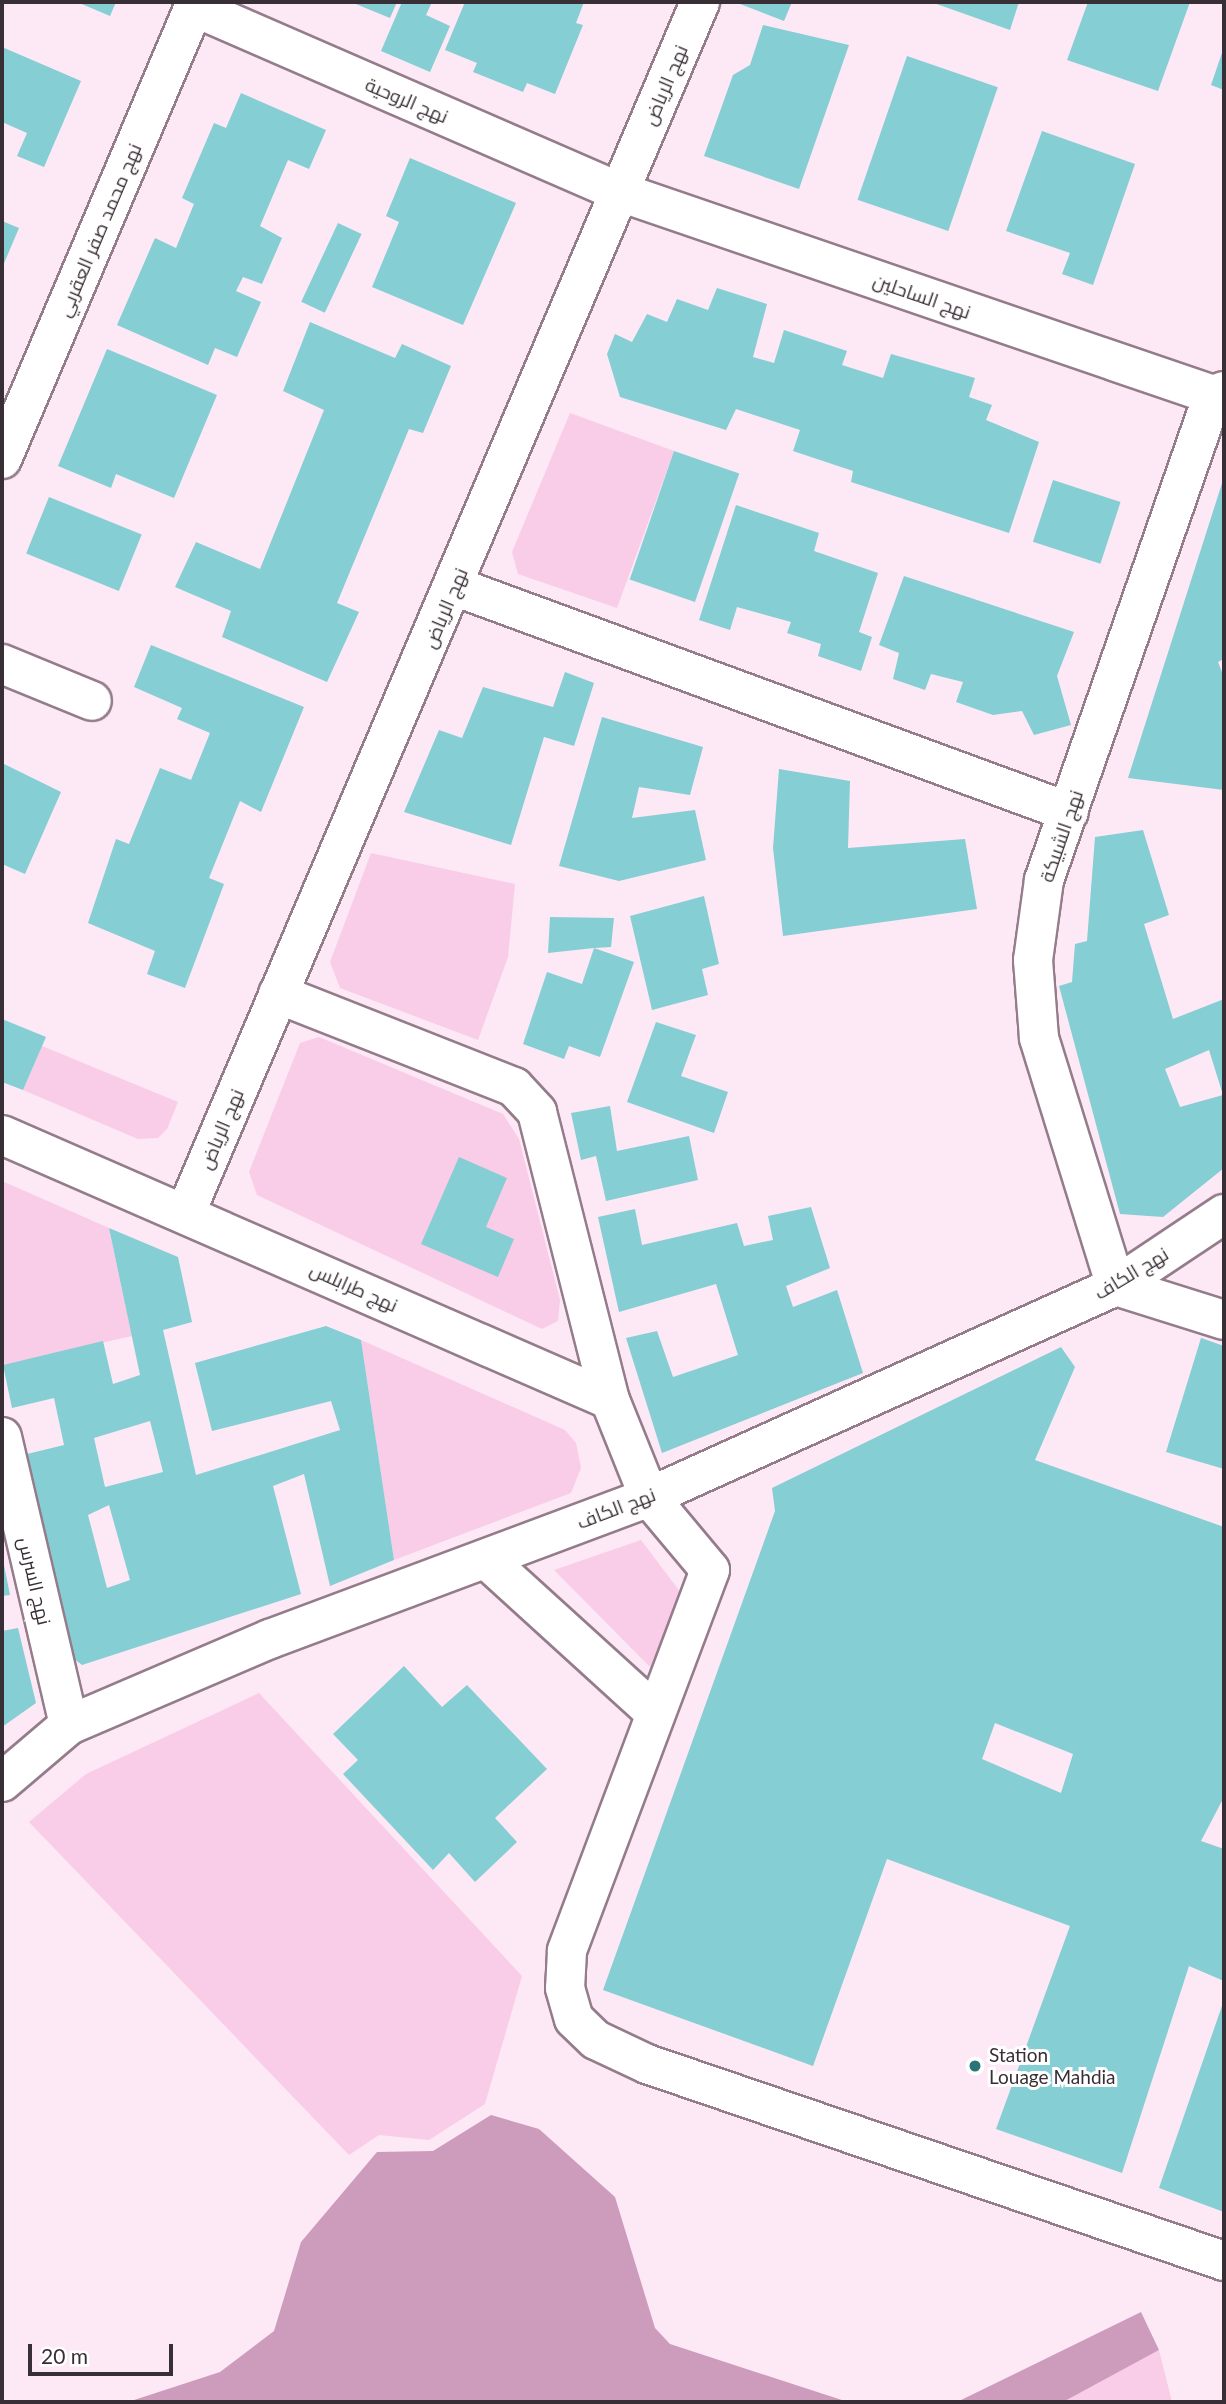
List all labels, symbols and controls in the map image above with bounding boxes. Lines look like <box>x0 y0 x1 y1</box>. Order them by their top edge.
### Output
street label: نهج الرياض <box>638 41 692 129</box>
street label: نهج الروحية <box>362 72 452 128</box>
street label: نهج محمد صفر العقربي <box>52 140 146 320</box>
street label: نهج الساحلين <box>870 269 974 323</box>
street label: نهج الرياض <box>418 564 472 652</box>
street label: نهج الشبيكة <box>1035 787 1087 885</box>
street label: نهج الرياض <box>194 1085 248 1173</box>
street label: نهج الكاف <box>1090 1242 1172 1304</box>
street label: نهج طرابلس <box>306 1257 402 1317</box>
street label: نهج الكاف <box>573 1483 659 1533</box>
street label: نهج السرس <box>14 1535 56 1627</box>
place label: Station Louage Mahdia <box>989 2044 1116 2088</box>
marker: Station Louage Mahdia <box>967 2058 983 2074</box>
scale bar <box>32 2330 177 2374</box>
text: 20 m <box>41 2343 88 2368</box>

